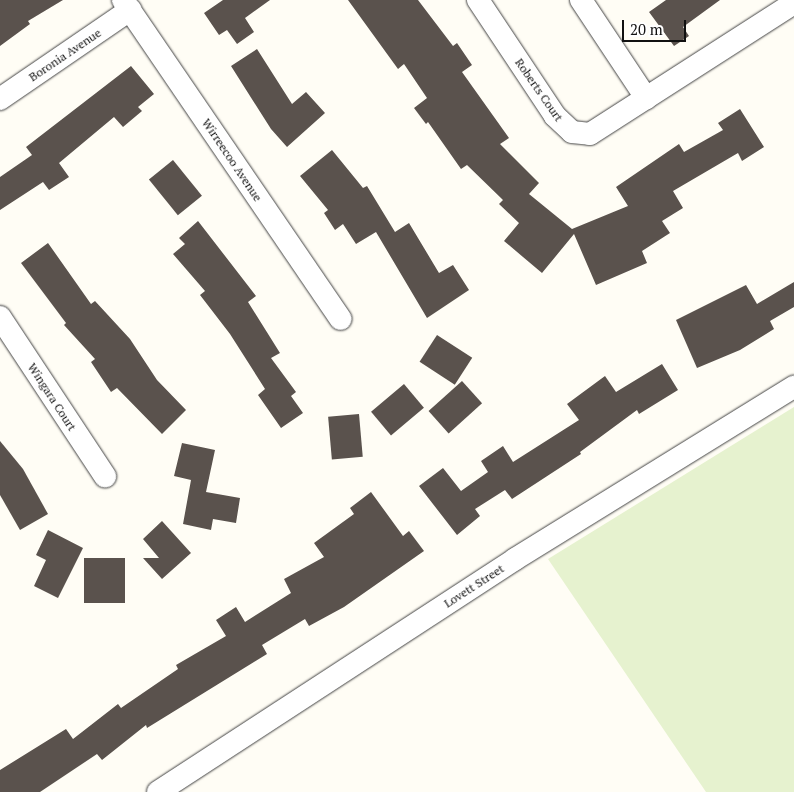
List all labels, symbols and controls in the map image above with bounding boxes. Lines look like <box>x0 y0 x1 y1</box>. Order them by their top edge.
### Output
scale bar <box>624 10 688 42</box>
text: 20 m <box>630 19 663 39</box>
street label: Boronia Avenue <box>26 25 104 85</box>
street label: Roberts Court <box>512 56 566 124</box>
street label: Wirreecoo Avenue <box>199 116 265 204</box>
street label: Wingara Court <box>25 360 79 434</box>
street label: Lovett Street <box>441 561 507 611</box>

